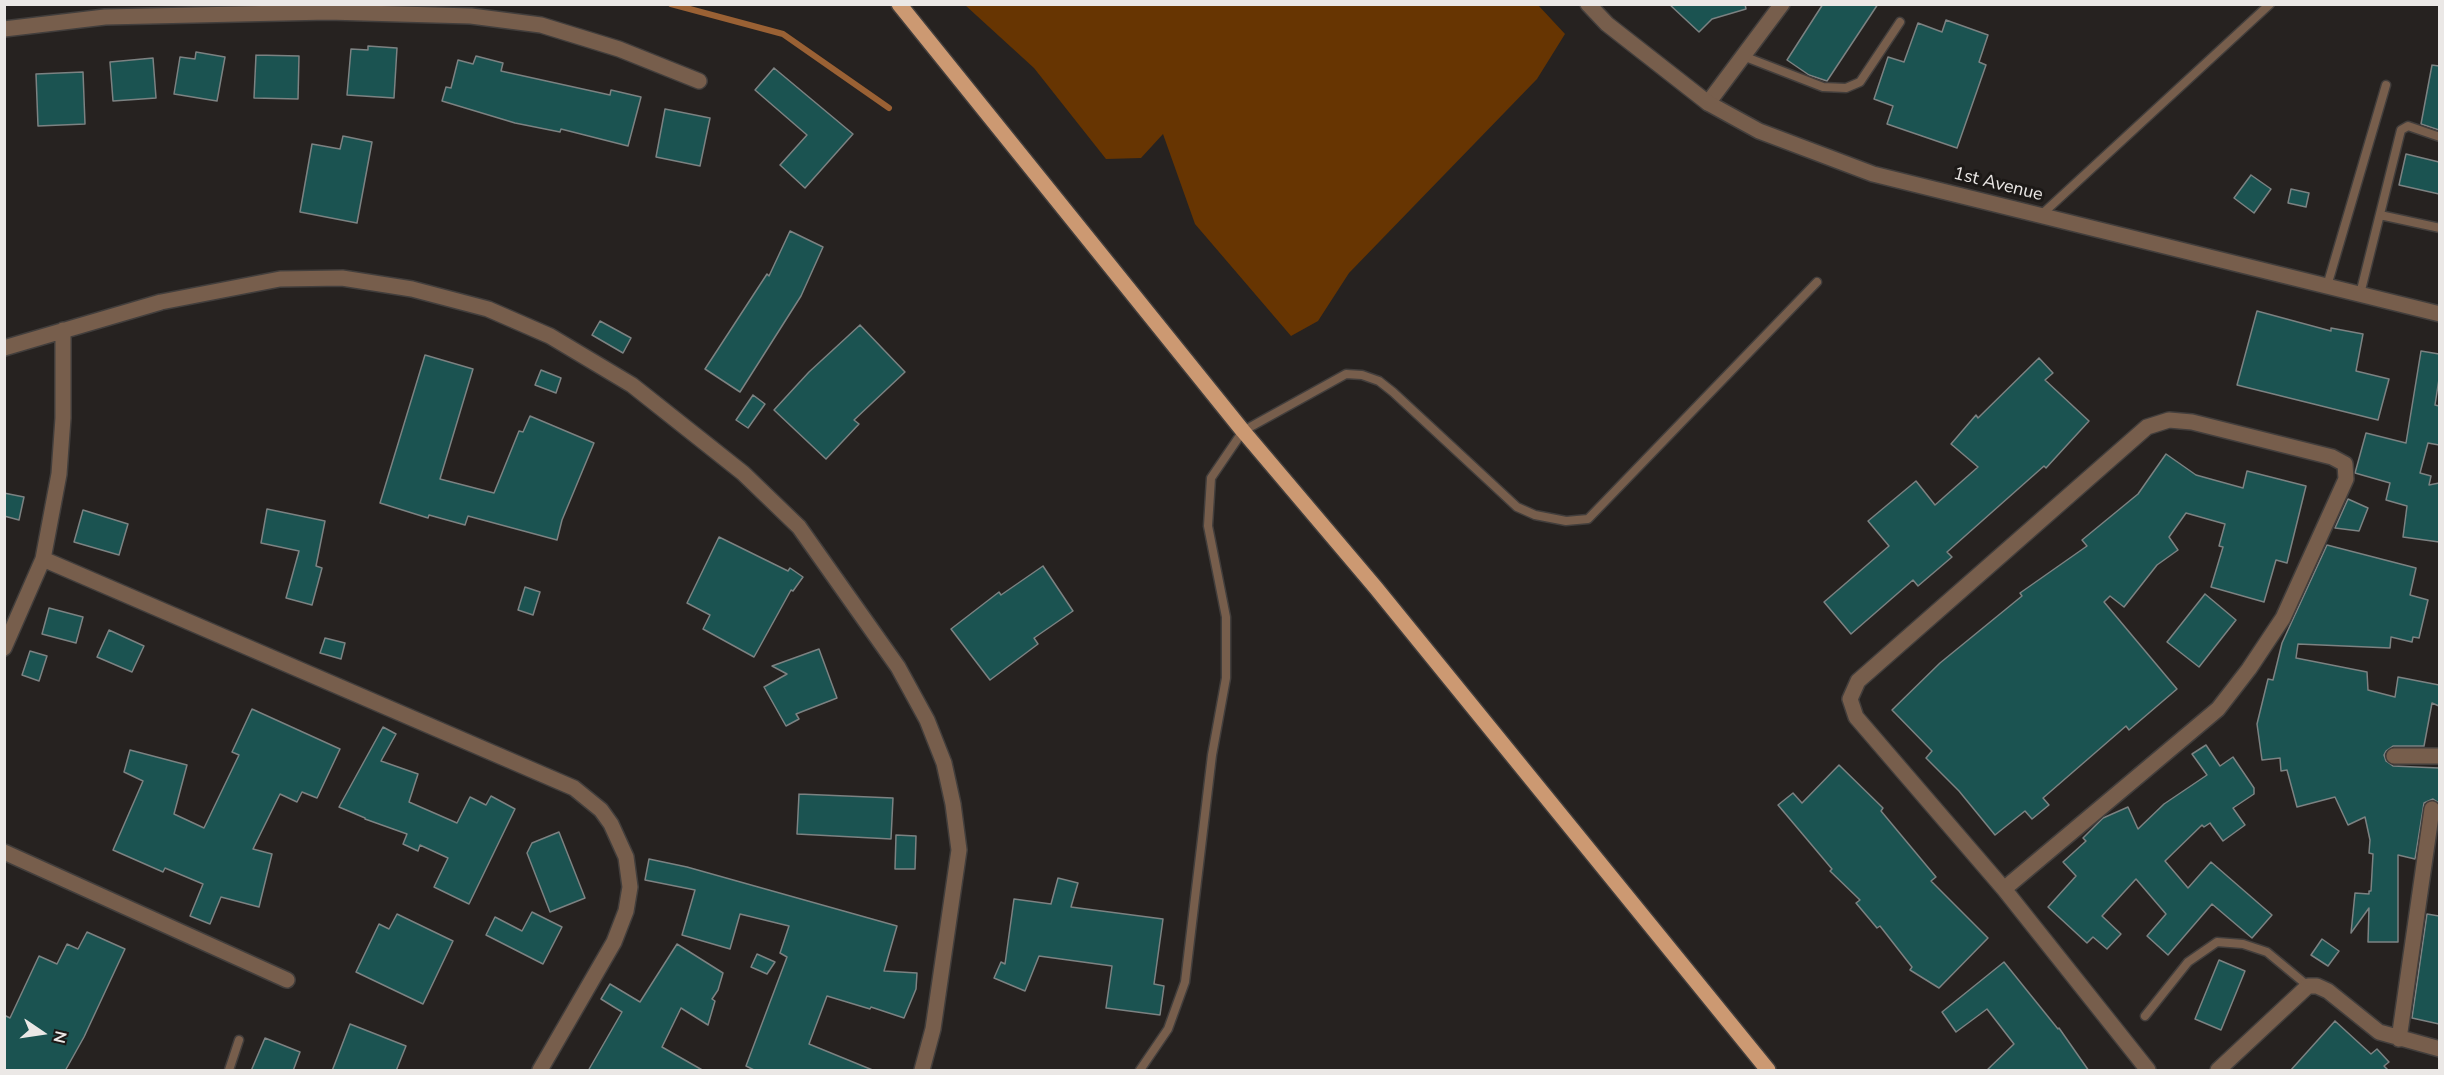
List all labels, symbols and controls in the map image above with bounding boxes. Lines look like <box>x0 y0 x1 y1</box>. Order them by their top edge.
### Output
street label: 1st Avenue <box>1951 163 2045 207</box>
north arrow <box>12 1003 72 1063</box>
text: N <box>47 1029 72 1045</box>

